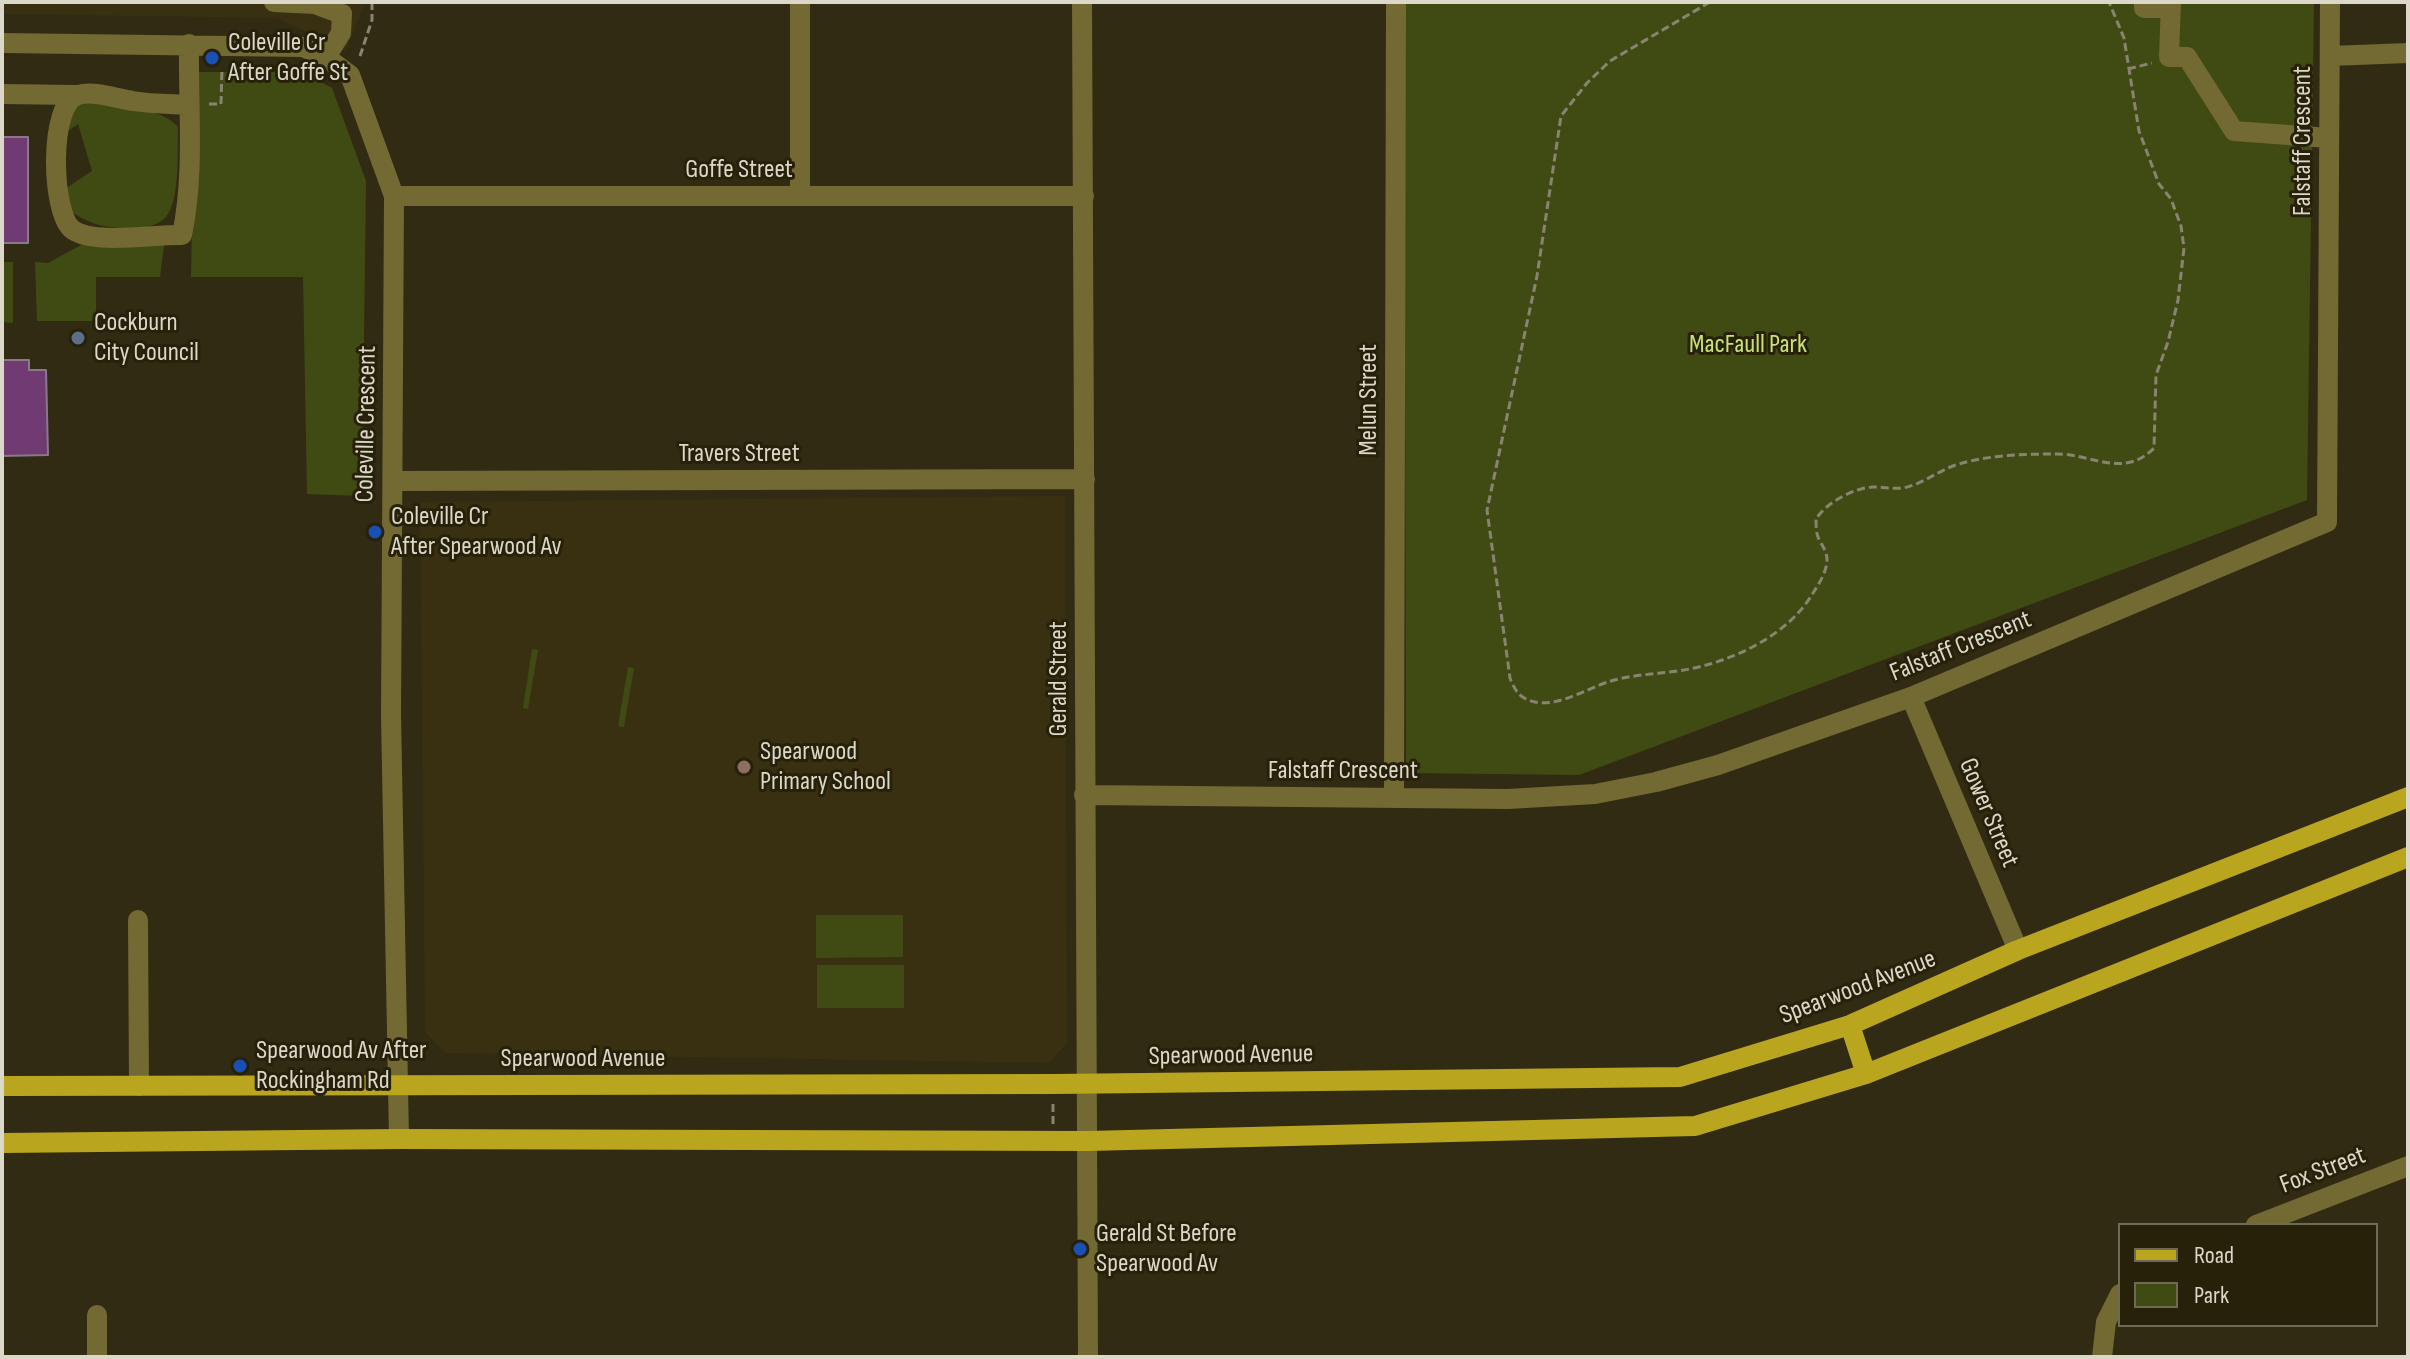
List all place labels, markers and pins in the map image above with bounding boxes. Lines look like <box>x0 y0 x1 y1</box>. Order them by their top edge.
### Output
place label: Coleville Cr After Goffe St <box>228 27 348 88</box>
marker: Coleville Cr After Goffe St <box>203 49 221 67</box>
place label: Cockburn City Council <box>94 307 199 368</box>
marker: Cockburn City Council <box>69 329 87 347</box>
place label: Coleville Cr After Spearwood Av <box>391 501 562 562</box>
marker: Coleville Cr After Spearwood Av <box>366 523 384 541</box>
place label: Spearwood Primary School <box>760 736 891 798</box>
marker: Spearwood Primary School <box>735 758 753 776</box>
place label: Spearwood Av After Rockingham Rd <box>256 1035 427 1096</box>
marker: Spearwood Av After Rockingham Rd <box>231 1057 249 1075</box>
place label: Gerald St Before Spearwood Av <box>1096 1218 1237 1280</box>
marker: Gerald St Before Spearwood Av <box>1071 1240 1089 1258</box>

